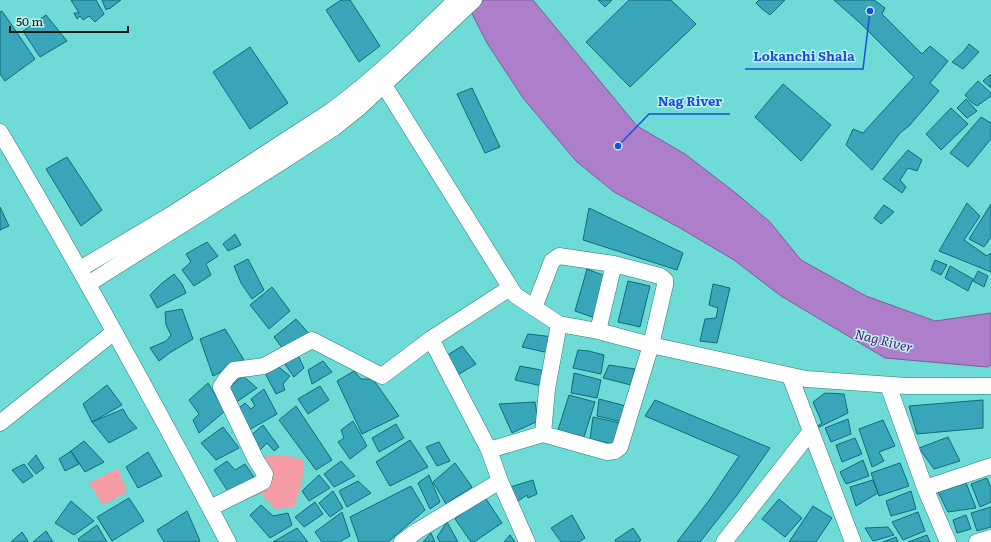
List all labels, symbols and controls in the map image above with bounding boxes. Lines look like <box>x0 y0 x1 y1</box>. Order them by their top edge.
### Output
scale bar <box>10 8 128 34</box>
text: 50 m <box>16 12 43 30</box>
callout: Lokanchi Shala <box>745 44 863 69</box>
text: Lokanchi Shala <box>753 46 855 65</box>
callout: Nag River <box>649 89 730 114</box>
text: Nag River <box>658 91 722 110</box>
water label: Nag River <box>853 324 915 356</box>

